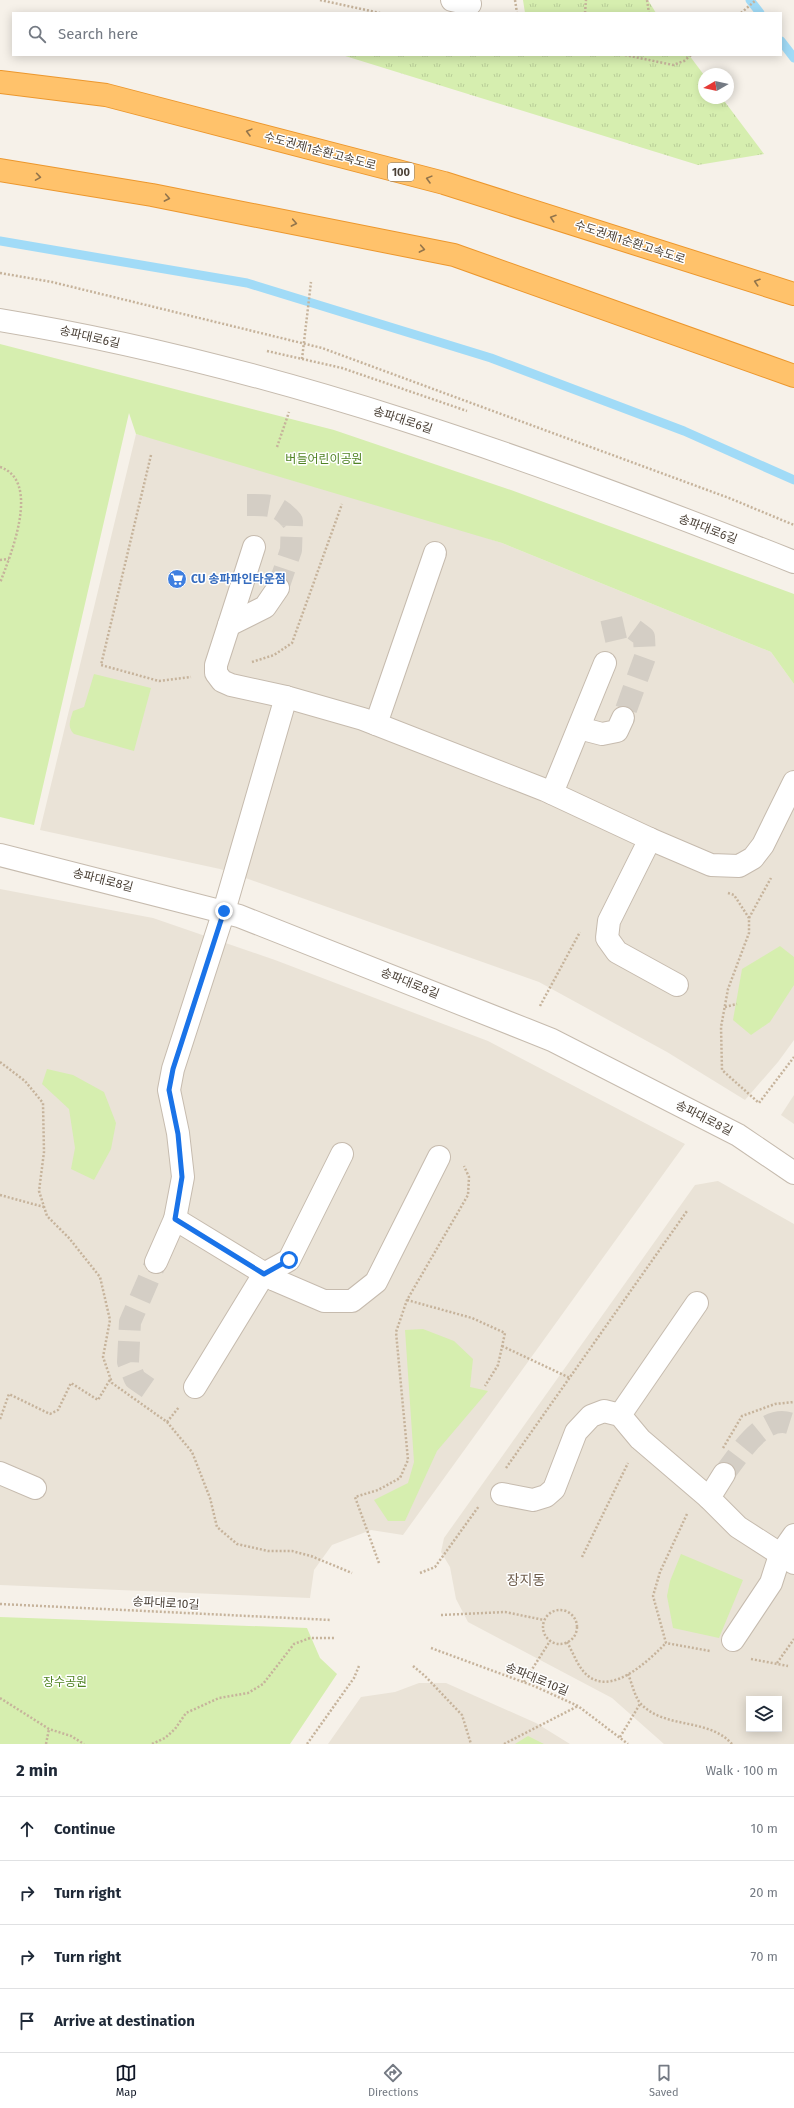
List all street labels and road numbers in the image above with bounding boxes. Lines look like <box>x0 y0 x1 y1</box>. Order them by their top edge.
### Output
street label: 수도권제1순환고속도로 <box>262 129 378 173</box>
road number: 100 <box>388 163 414 181</box>
street label: 수도권제1순환고속도로 <box>573 217 687 267</box>
street label: 송파대로6길 <box>58 323 122 351</box>
street label: 송파대로6길 <box>372 404 434 436</box>
street label: 송파대로6길 <box>677 511 739 547</box>
street label: 송파대로8길 <box>71 866 135 894</box>
street label: 송파대로8길 <box>379 965 441 1001</box>
street label: 송파대로8길 <box>673 1098 735 1138</box>
street label: 송파대로10길 <box>132 1594 200 1612</box>
street label: 송파대로10길 <box>503 1660 571 1698</box>

